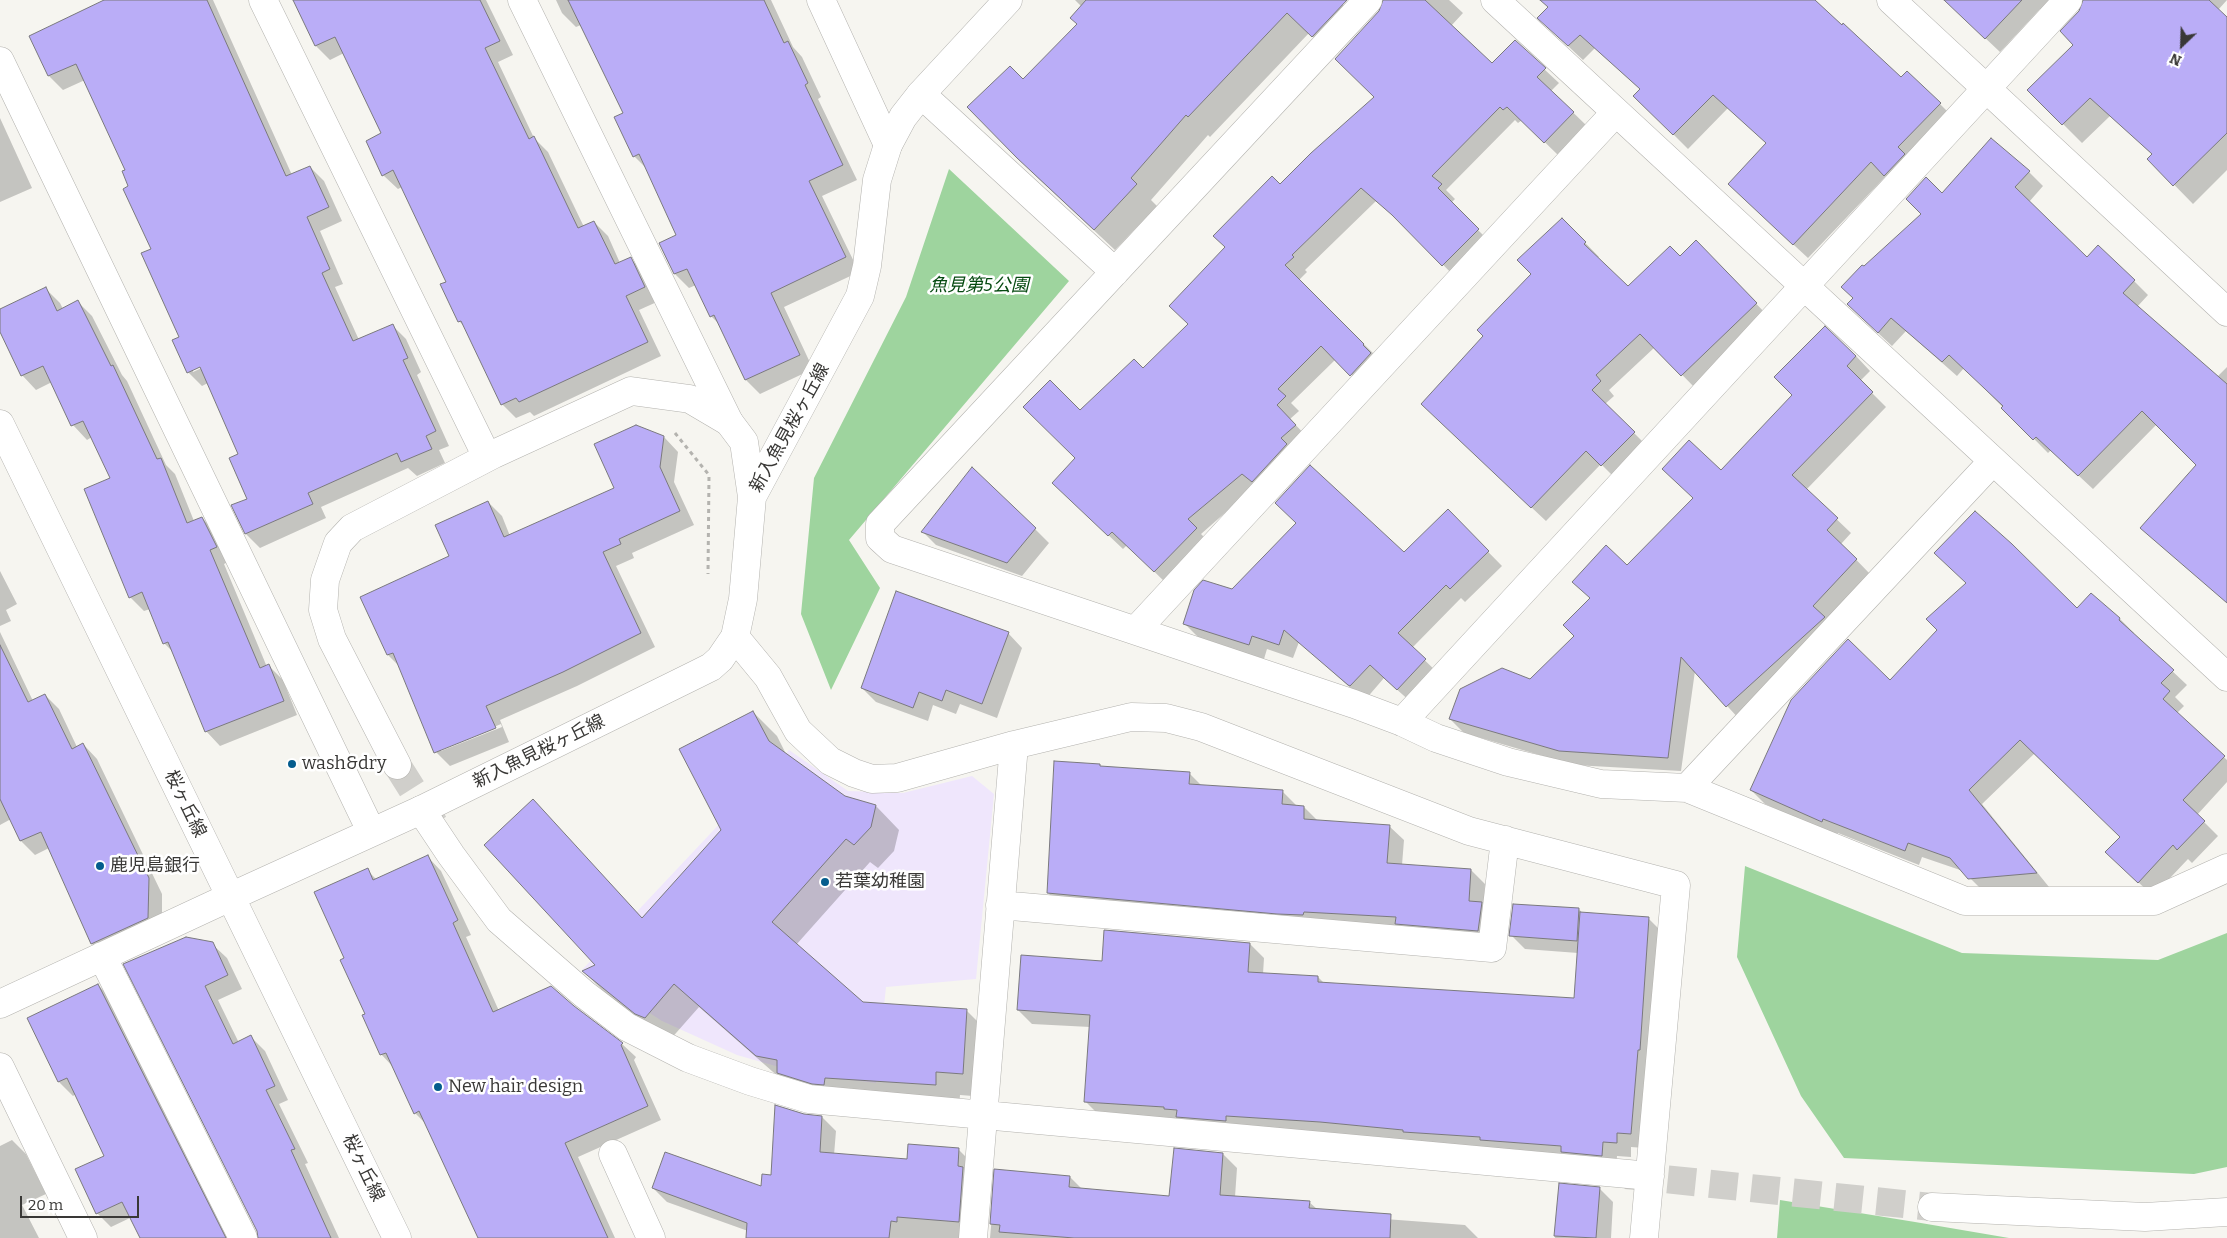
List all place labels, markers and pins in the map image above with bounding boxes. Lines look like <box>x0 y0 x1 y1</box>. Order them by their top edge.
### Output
place label: wash&dry <box>302 753 386 775</box>
marker: wash&dry <box>286 758 298 770</box>
place label: 鹿児島銀行 <box>110 855 200 877</box>
marker: 鹿児島銀行 <box>94 860 106 872</box>
place label: 若葉幼稚園 <box>835 871 925 893</box>
marker: 若葉幼稚園 <box>819 876 831 888</box>
place label: New hair design <box>448 1076 583 1098</box>
marker: New hair design <box>432 1081 444 1093</box>

